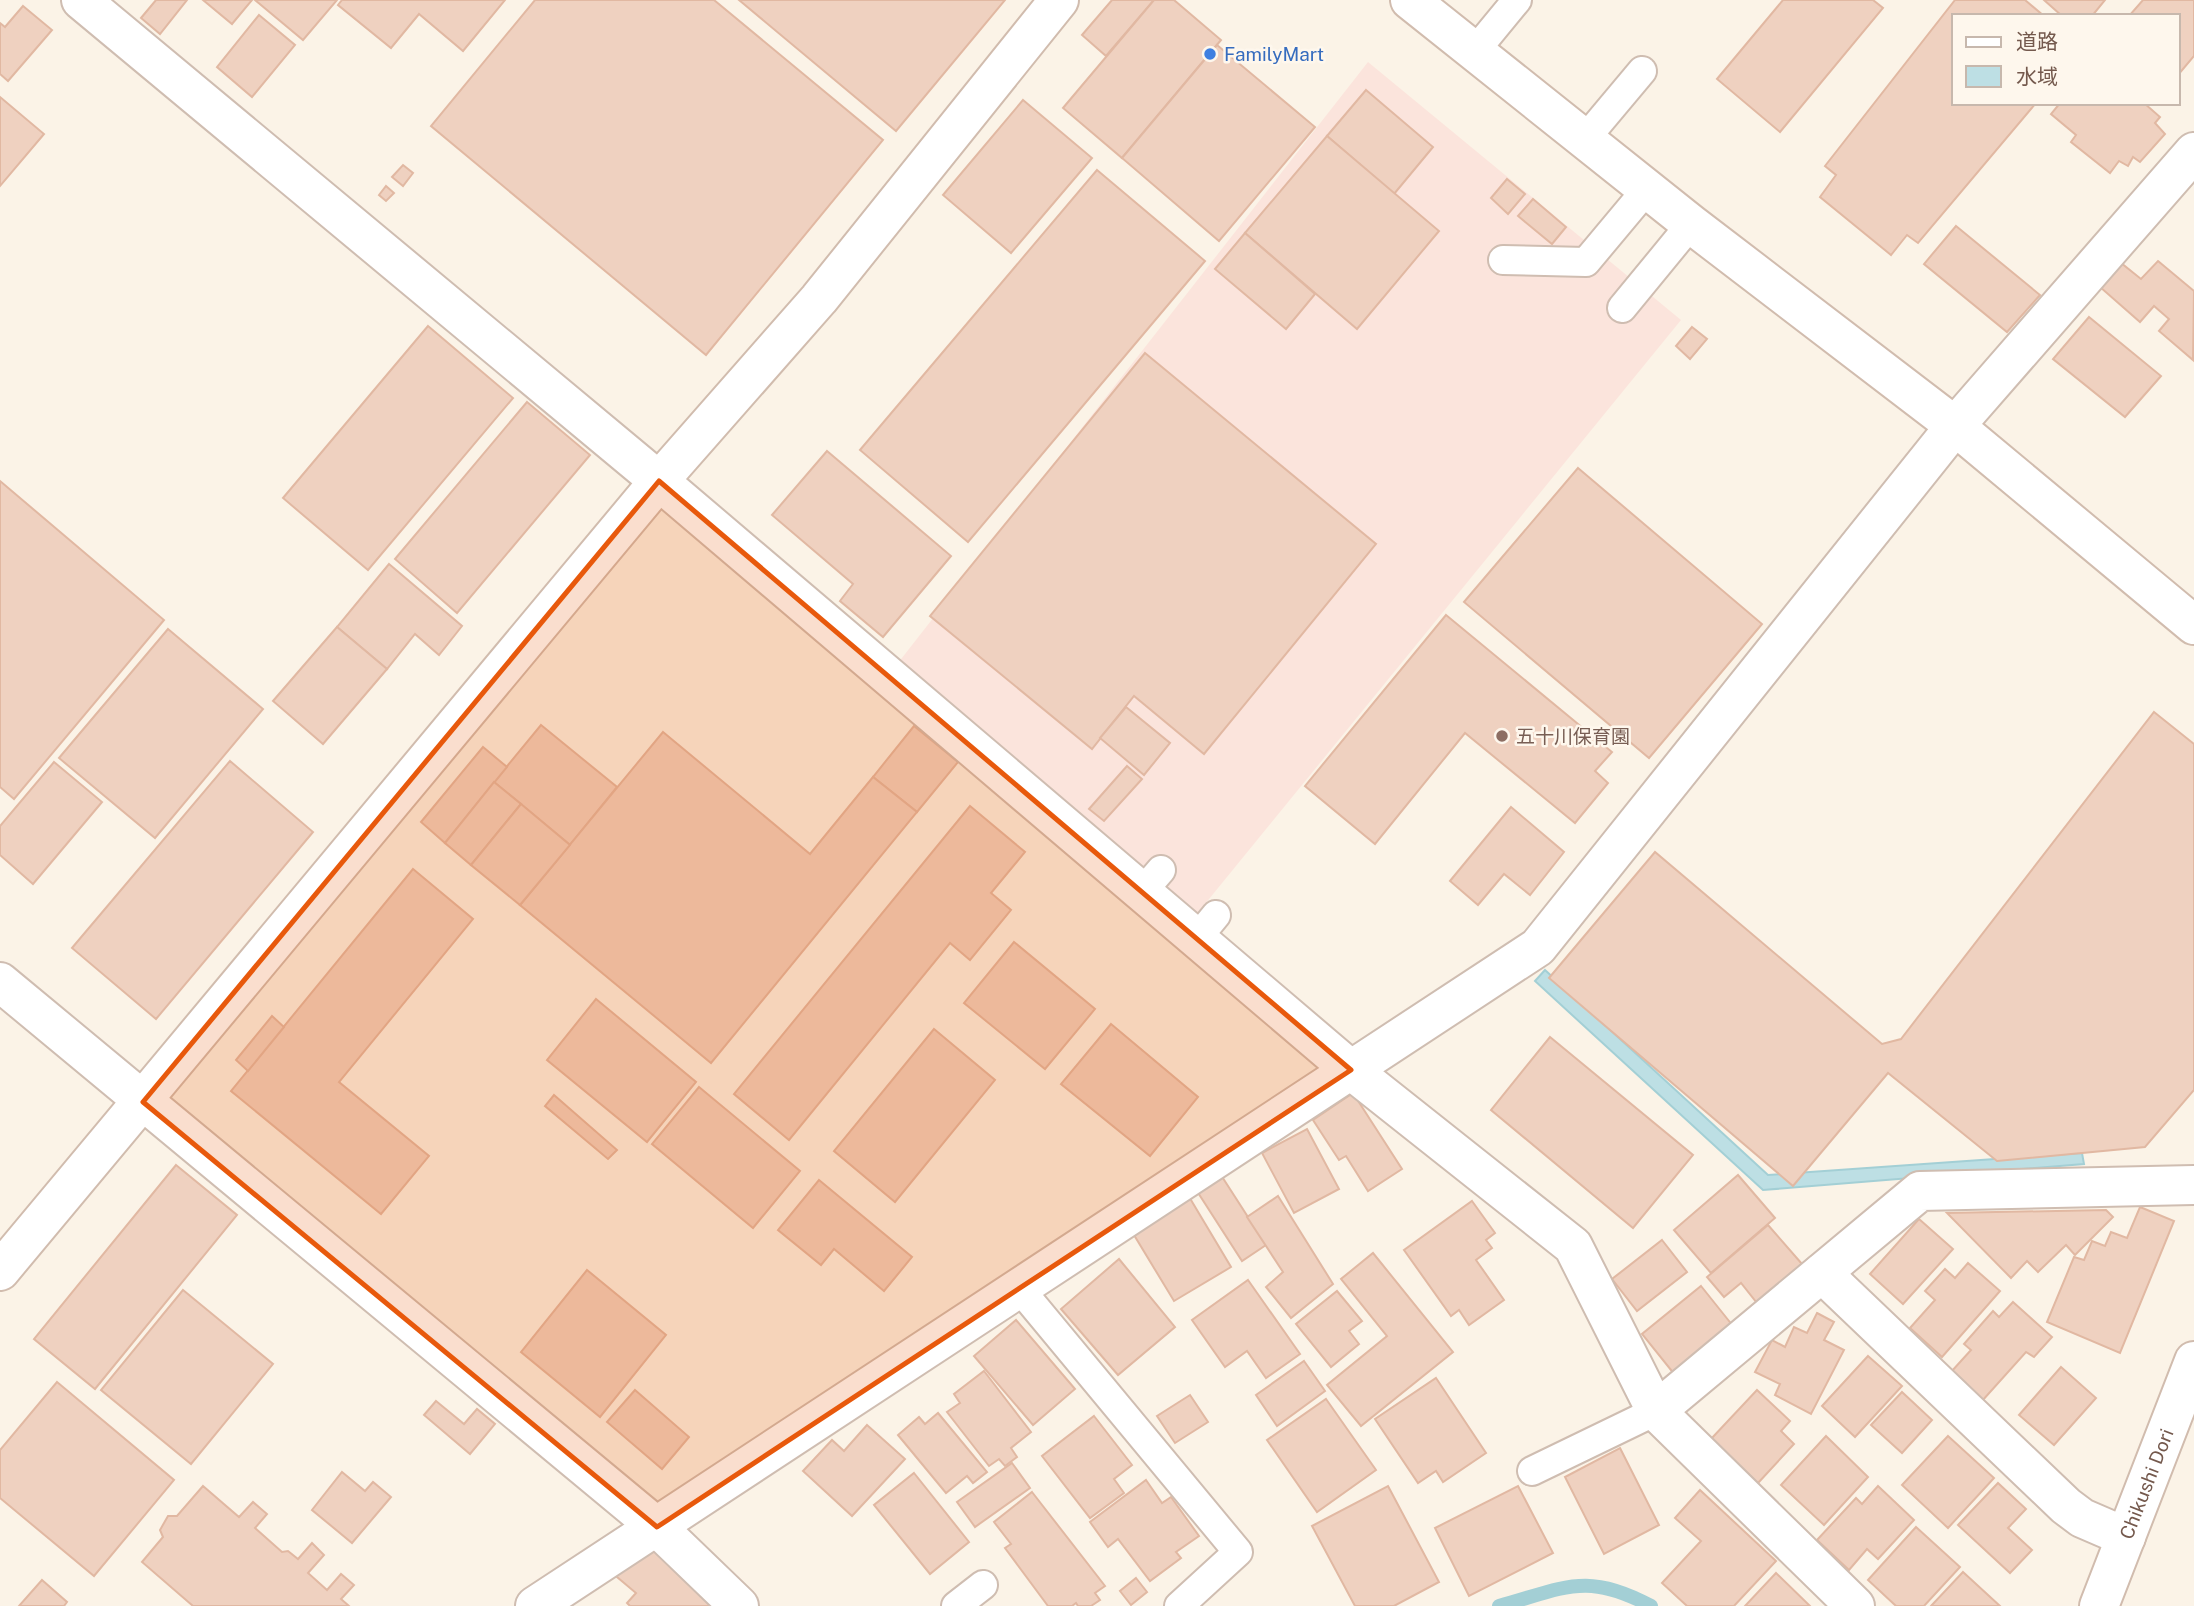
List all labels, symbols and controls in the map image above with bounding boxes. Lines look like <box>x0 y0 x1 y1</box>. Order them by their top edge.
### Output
legend <box>1952 14 2180 105</box>
text: 道路 <box>2016 29 2058 54</box>
place label: FamilyMart <box>1224 43 1324 65</box>
marker: FamilyMart <box>1202 46 1218 62</box>
text: 水域 <box>2016 64 2058 89</box>
place label: 五十川保育園 <box>1516 725 1630 747</box>
marker: 五十川保育園 <box>1494 728 1510 744</box>
street label: Chikushi Dori <box>2115 1426 2178 1542</box>

